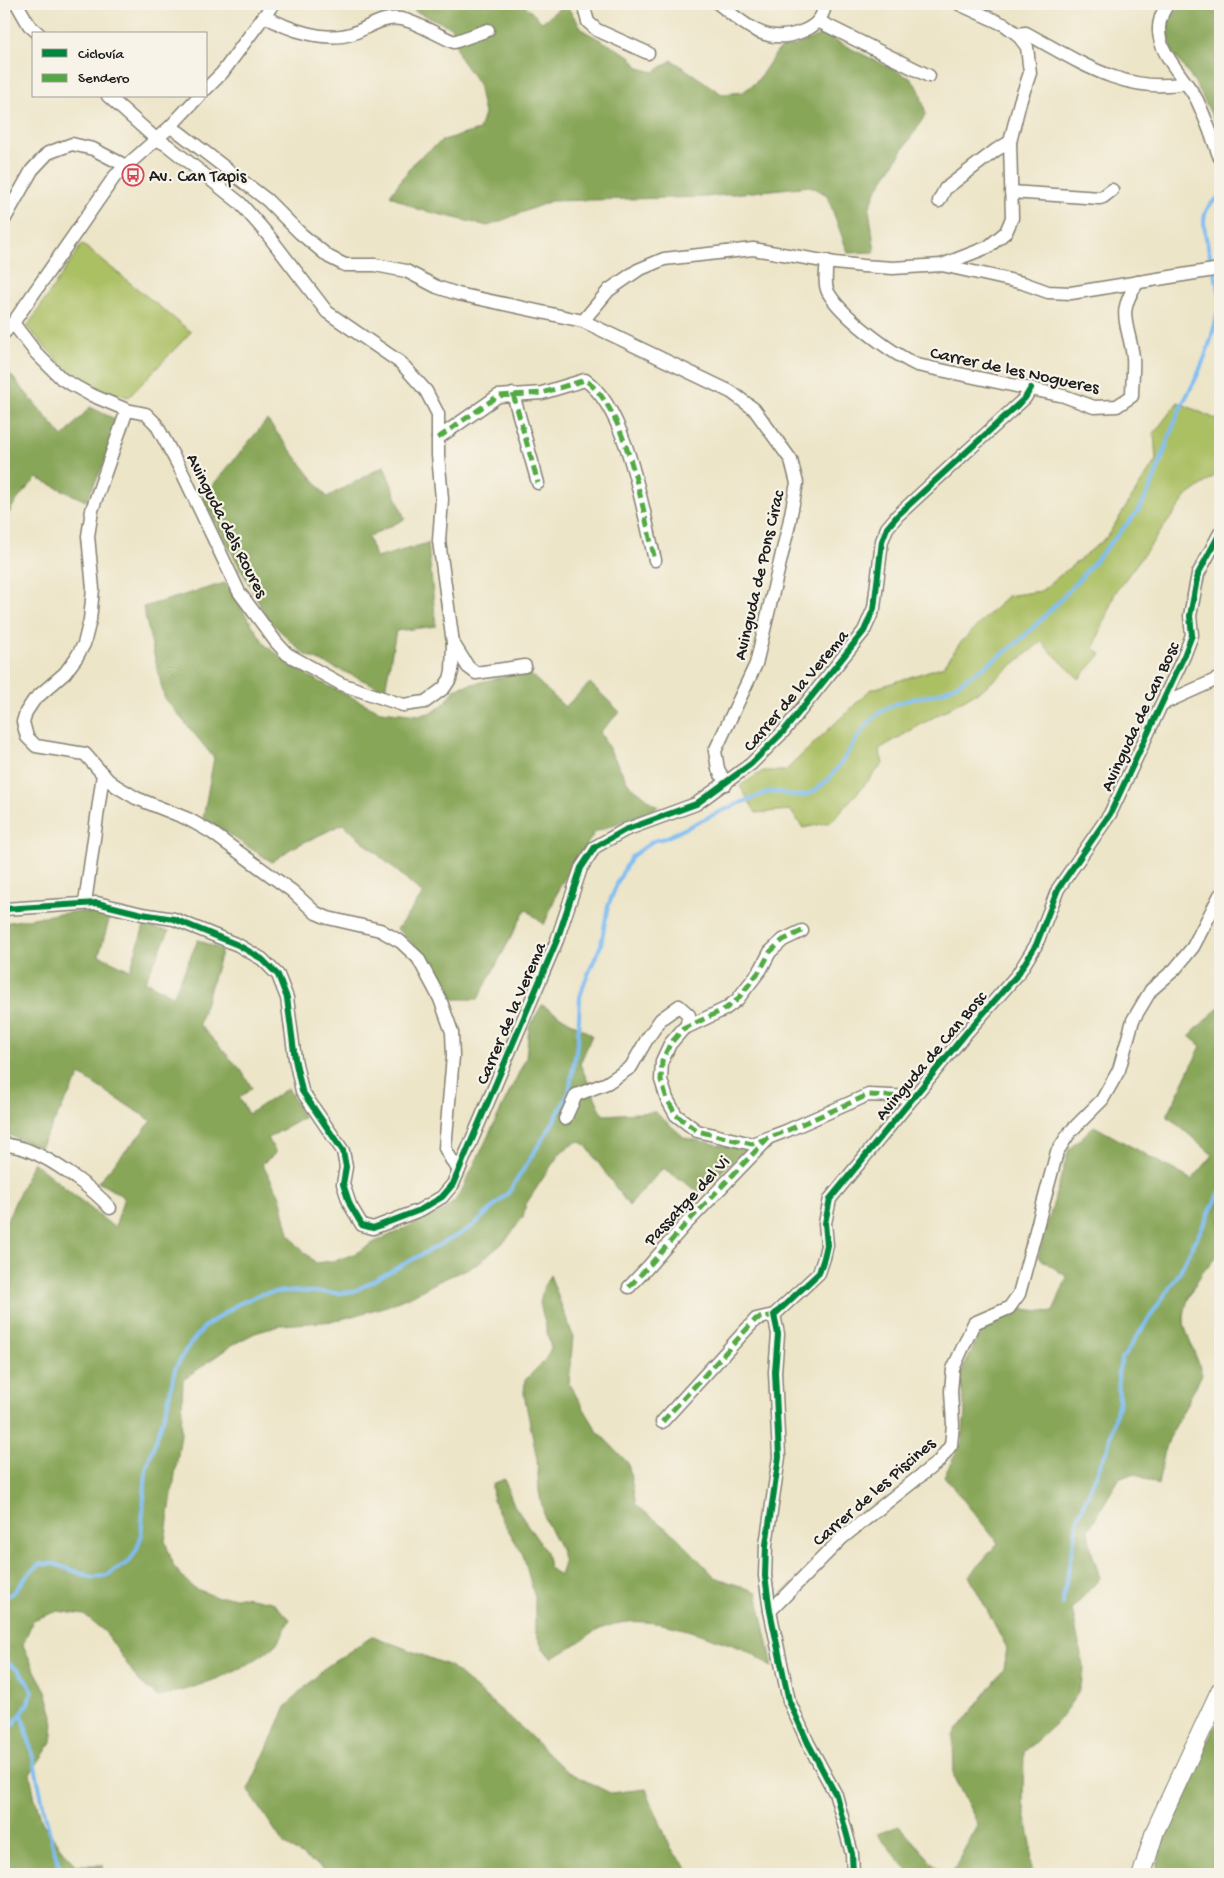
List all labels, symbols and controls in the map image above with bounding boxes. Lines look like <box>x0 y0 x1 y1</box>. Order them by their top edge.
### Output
legend <box>32 32 208 98</box>
text: Ciclovía <box>78 46 124 64</box>
text: Sendero <box>78 70 130 88</box>
bus stop icon: Av. Can Tapis <box>121 163 145 187</box>
place label: Av. Can Tapis <box>149 167 248 188</box>
street label: Carrer de les Nogueres <box>928 343 1102 400</box>
street label: Avinguda dels Roures <box>180 451 272 603</box>
street label: Avinguda de Pons Cirac <box>731 488 790 662</box>
street label: Carrer de la Verema <box>740 626 855 757</box>
street label: Avinguda de Can Bosc <box>1097 638 1185 795</box>
street label: Carrer de la Verema <box>473 939 552 1088</box>
street label: Avinguda de Can Bosc <box>872 987 993 1126</box>
street label: Passatge del Vi <box>640 1152 735 1252</box>
street label: Carrer de les Piscines <box>809 1433 941 1552</box>

